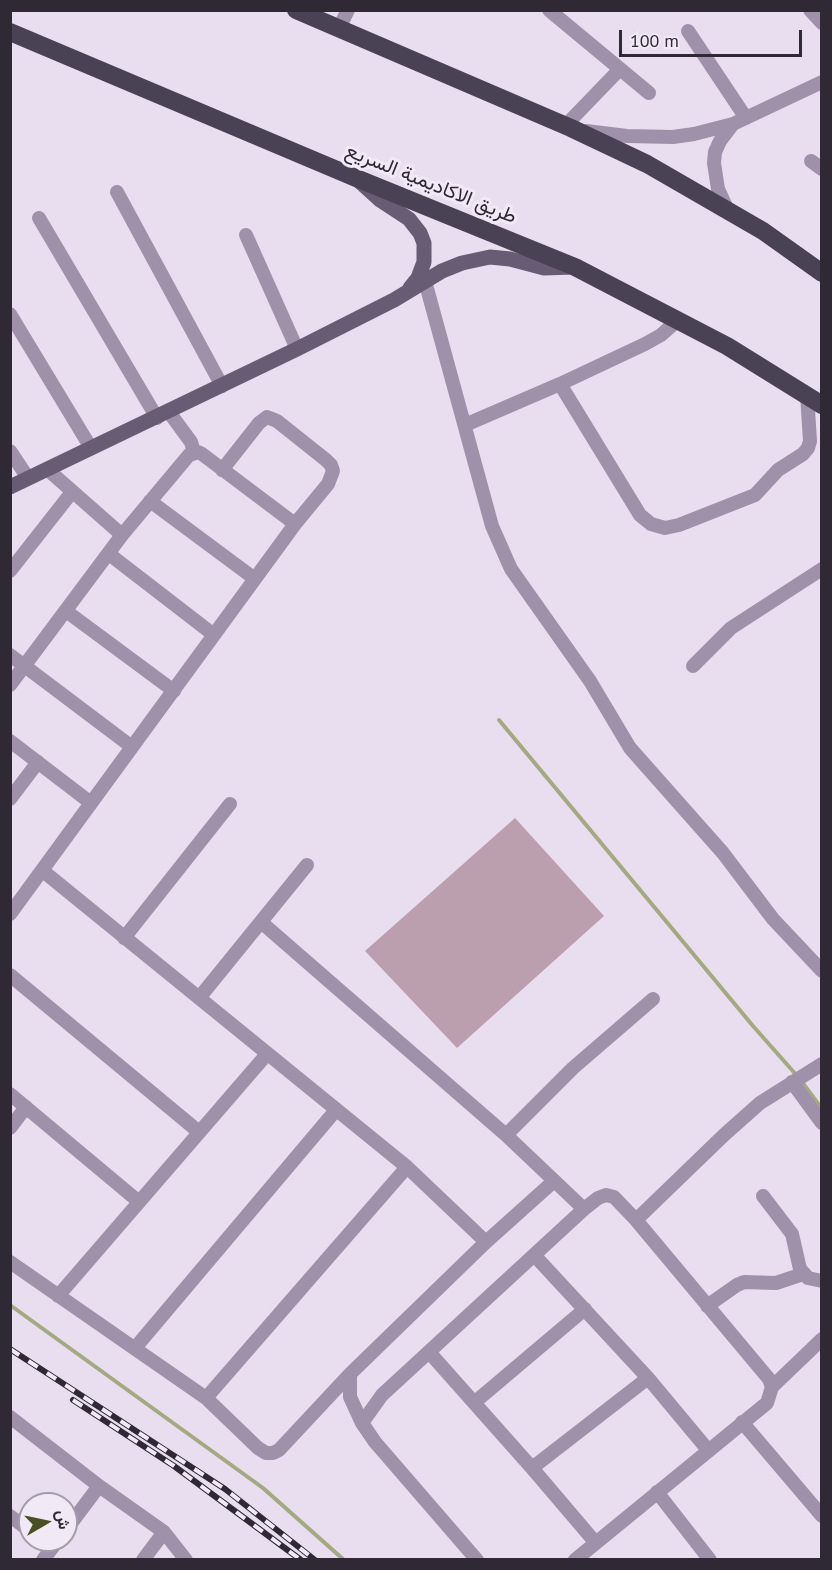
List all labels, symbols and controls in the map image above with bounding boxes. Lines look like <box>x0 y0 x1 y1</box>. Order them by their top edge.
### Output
scale bar <box>622 18 805 56</box>
text: 100 m <box>630 29 679 52</box>
street label: طريق الاكاديمية السريع <box>342 139 520 229</box>
north arrow <box>18 1492 78 1552</box>
text: ش <box>52 1508 75 1531</box>

